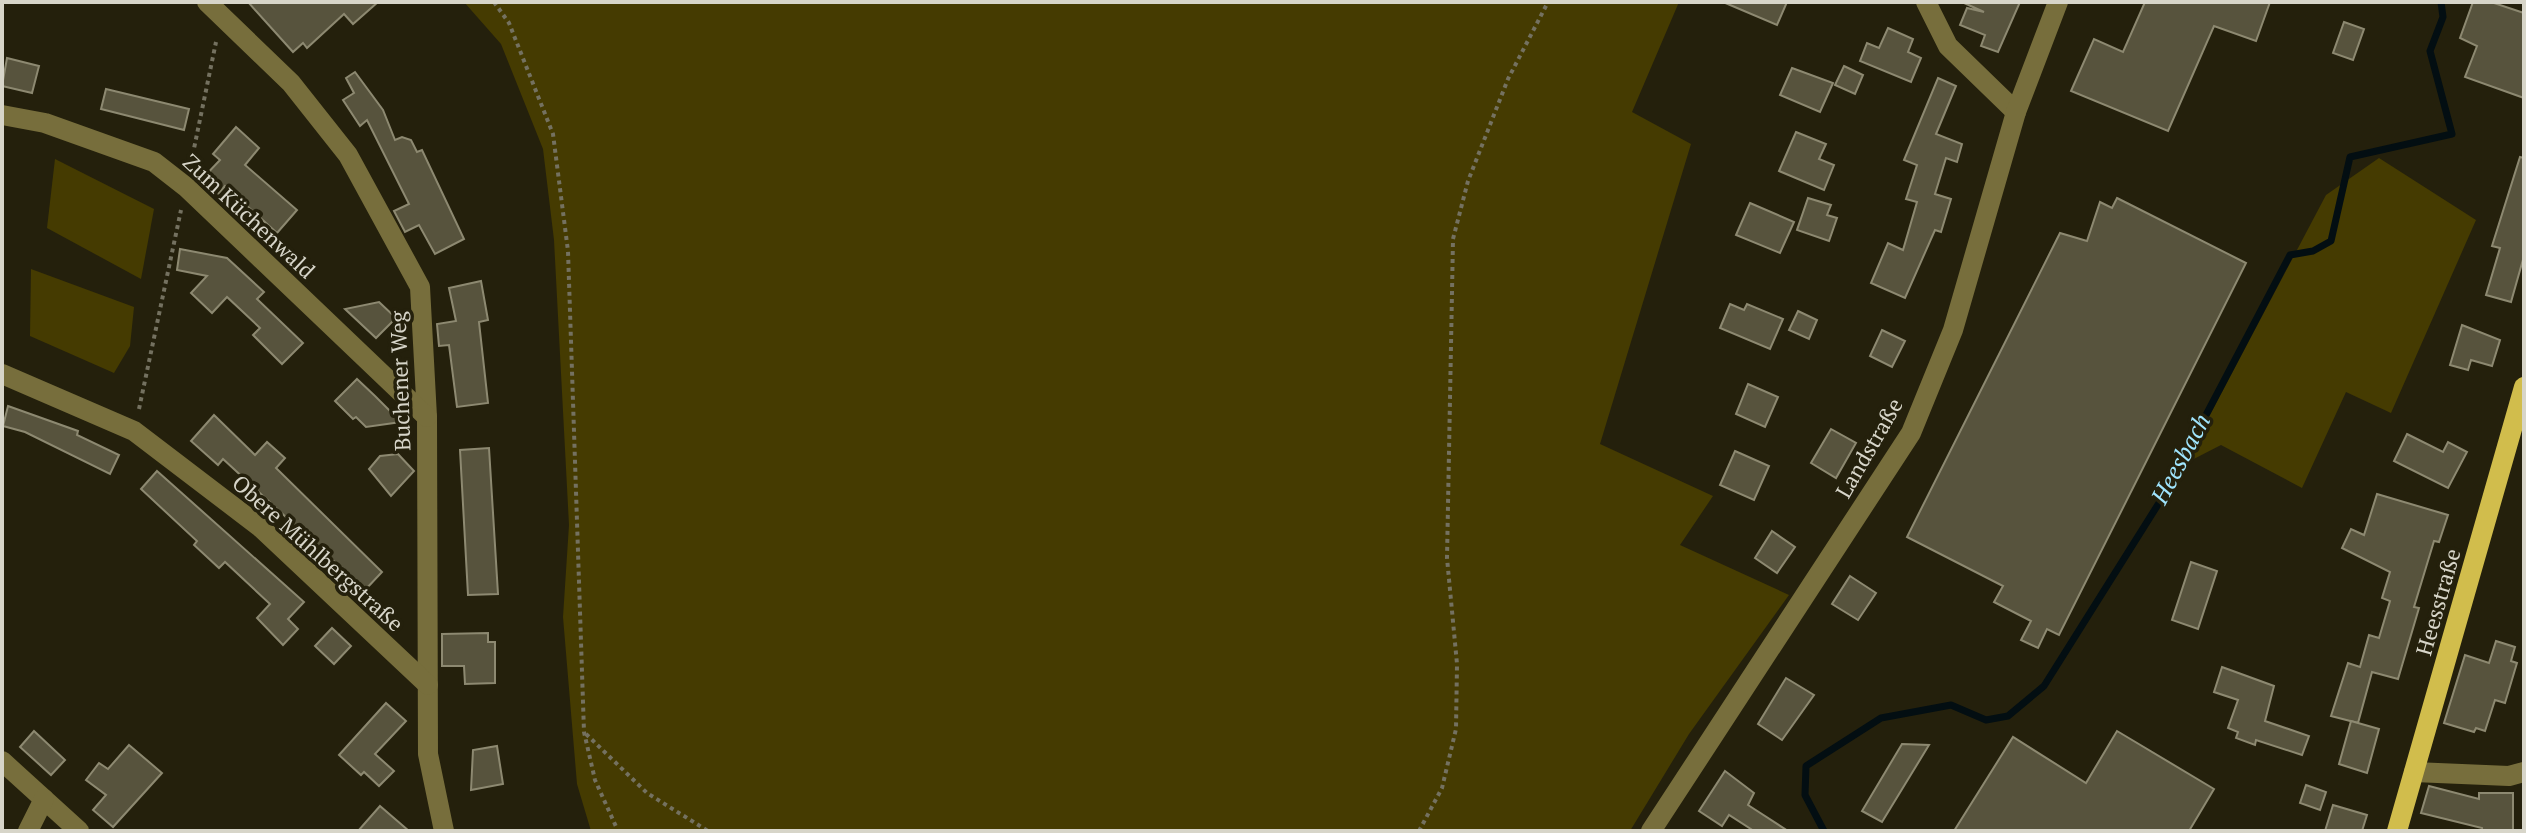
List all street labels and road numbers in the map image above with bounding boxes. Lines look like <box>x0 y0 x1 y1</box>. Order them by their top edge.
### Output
street label: Zum Küchenwald <box>177 147 322 284</box>
street label: Buchener Weg <box>383 310 416 452</box>
street label: Landstraße <box>1828 393 1909 503</box>
street label: Obere Mühlbergstraße <box>227 468 410 637</box>
street label: Heesstraße <box>2408 545 2467 659</box>

